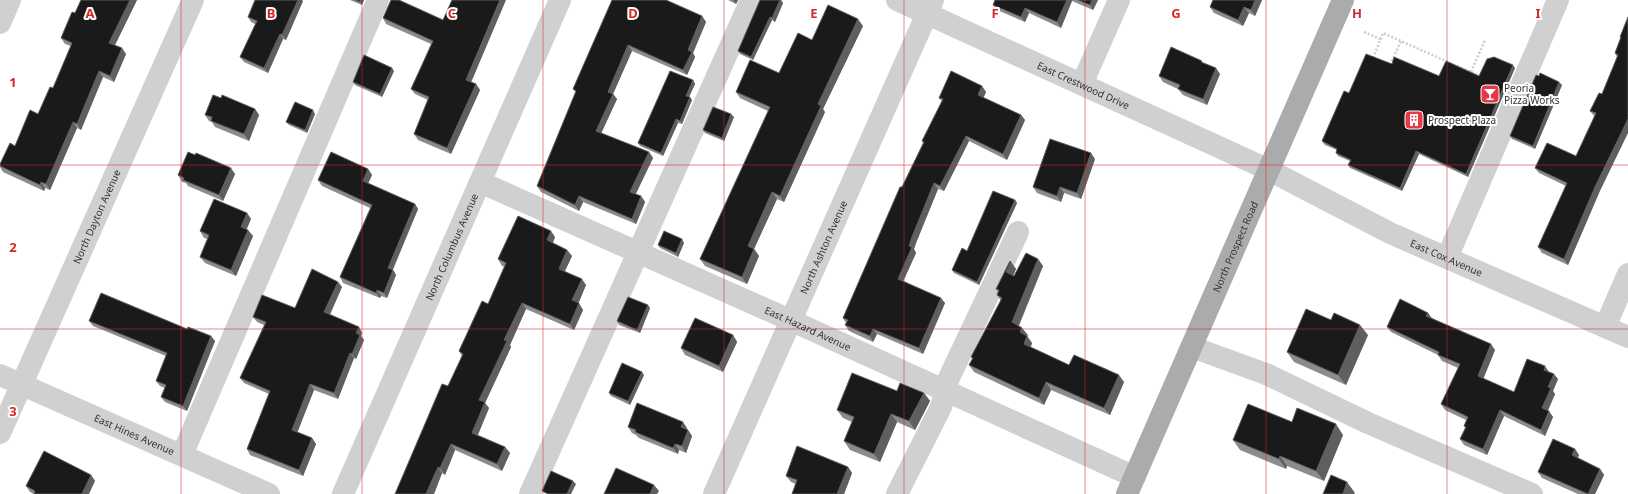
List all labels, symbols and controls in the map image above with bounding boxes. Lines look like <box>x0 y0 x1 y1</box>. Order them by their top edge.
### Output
text: A <box>86 4 95 22</box>
text: B <box>267 4 275 22</box>
text: C <box>448 4 456 22</box>
text: D <box>628 4 638 22</box>
text: E <box>810 4 818 22</box>
text: F <box>991 4 999 22</box>
text: G <box>1171 4 1181 22</box>
text: H <box>1352 4 1362 22</box>
text: I <box>1535 4 1541 22</box>
street label: East Crestwood Drive <box>1035 58 1132 113</box>
text: 1 <box>9 73 17 91</box>
place label: Peoria Pizza Works <box>1504 81 1560 107</box>
bar icon: Peoria Pizza Works <box>1479 83 1501 105</box>
building icon: Prospect Plaza <box>1403 109 1425 131</box>
place label: Prospect Plaza <box>1428 113 1496 127</box>
street label: North Dayton Avenue <box>69 167 124 266</box>
street label: North Columbus Avenue <box>422 191 481 303</box>
street label: North Ashton Avenue <box>797 198 850 296</box>
street label: North Prospect Road <box>1209 199 1261 294</box>
street label: East Cox Avenue <box>1408 236 1485 280</box>
text: 2 <box>9 238 17 256</box>
street label: East Hazard Avenue <box>762 303 854 354</box>
text: 3 <box>9 402 17 420</box>
street label: East Hines Avenue <box>92 411 177 459</box>

